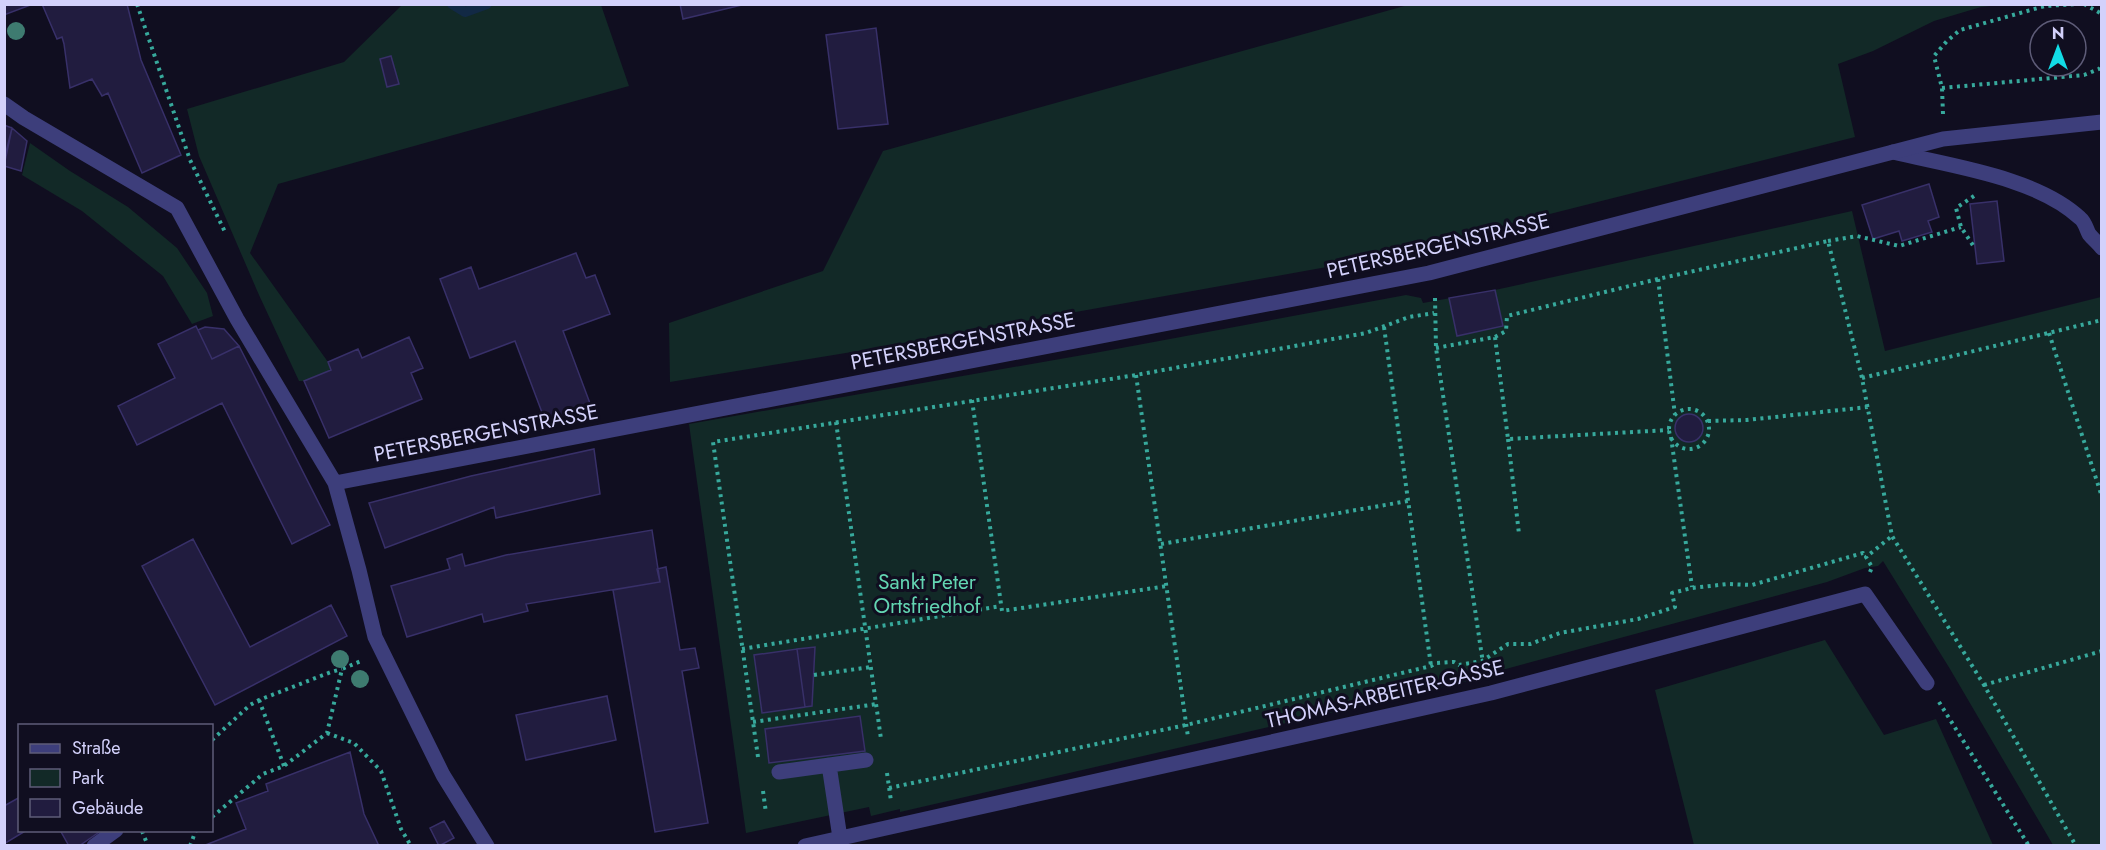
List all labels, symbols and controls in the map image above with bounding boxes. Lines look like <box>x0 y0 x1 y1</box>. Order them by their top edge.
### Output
north arrow <box>2028 18 2088 78</box>
text: N <box>2052 22 2064 45</box>
street label: PETERSBERGENSTRASSE <box>1323 206 1553 286</box>
street label: PETERSBERGENSTRASSE <box>848 305 1078 377</box>
street label: PETERSBERGENSTRASSE <box>371 397 601 469</box>
park label: Sankt Peter Ortsfriedhof <box>873 567 982 621</box>
street label: THOMAS-ARBEITER-GASSE <box>1263 652 1507 736</box>
legend <box>18 724 213 832</box>
text: Straße <box>72 735 120 761</box>
text: Park <box>72 765 104 791</box>
text: Gebäude <box>72 795 143 821</box>

